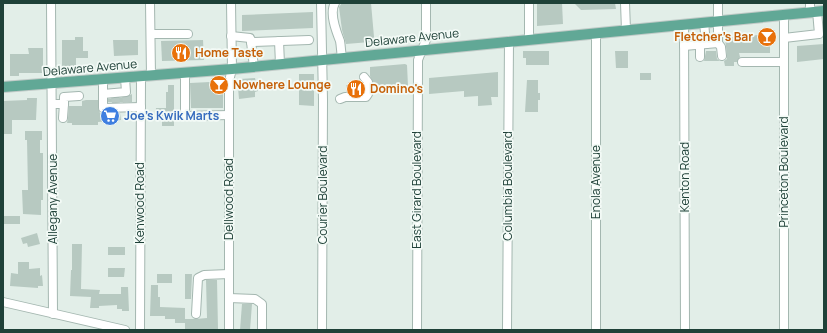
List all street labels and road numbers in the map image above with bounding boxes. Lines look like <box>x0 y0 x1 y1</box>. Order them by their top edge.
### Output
street label: Delaware Avenue <box>364 24 460 51</box>
street label: Delaware Avenue <box>42 55 138 80</box>
street label: Princeton Boulevard <box>775 116 792 228</box>
street label: East Girard Boulevard <box>408 131 425 249</box>
street label: Columbia Boulevard <box>499 131 516 241</box>
street label: Kenton Road <box>676 142 693 212</box>
street label: Enola Avenue <box>587 145 604 219</box>
street label: Courier Boulevard <box>314 146 331 244</box>
street label: Allegany Avenue <box>44 154 61 244</box>
street label: Dellwood Road <box>220 158 237 240</box>
street label: Kenwood Road <box>131 162 148 244</box>

